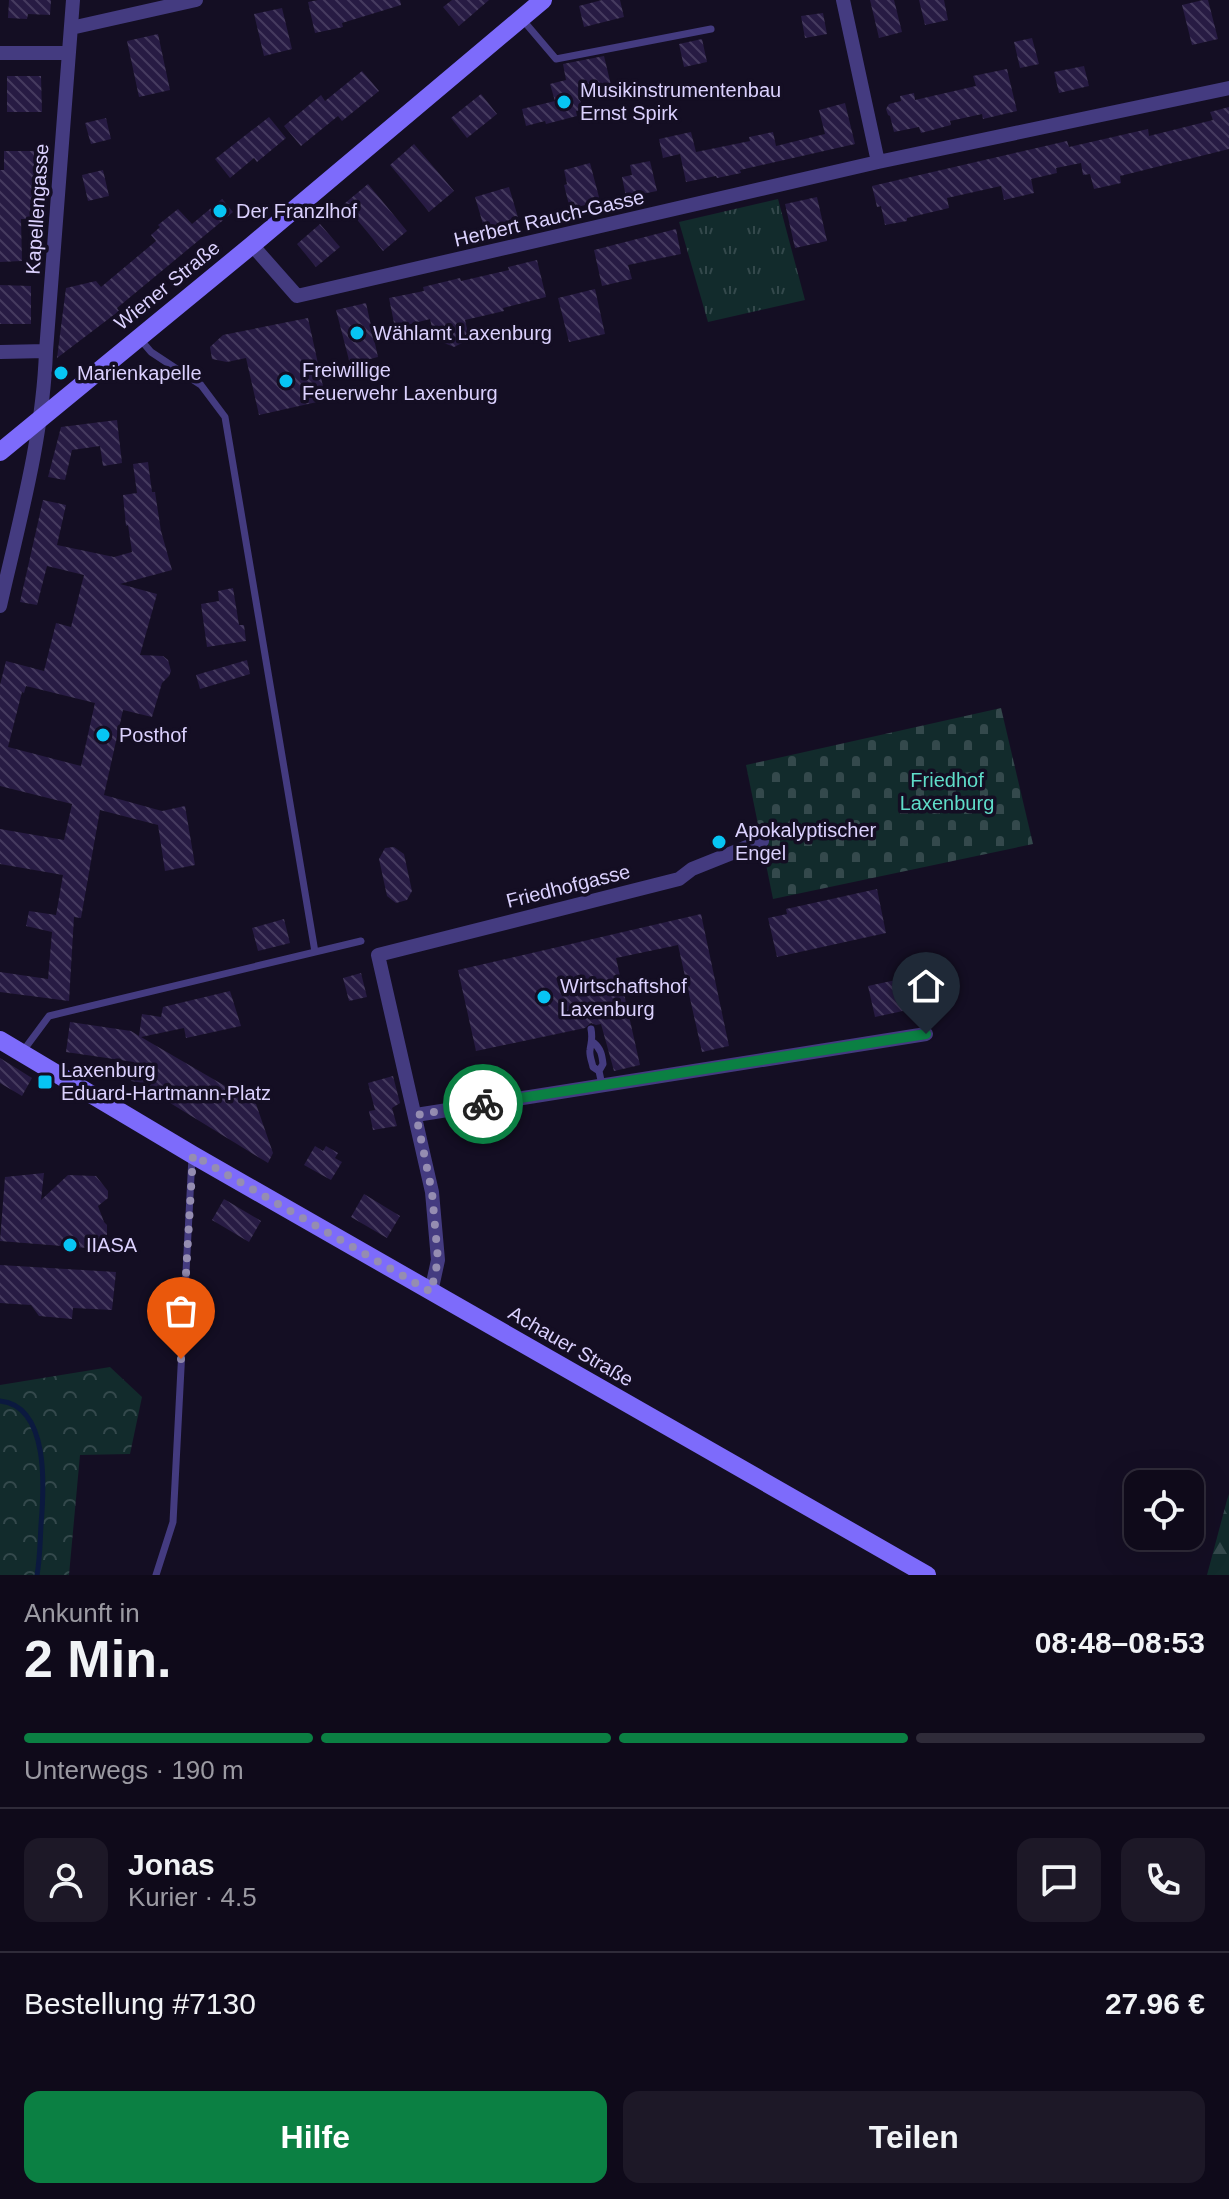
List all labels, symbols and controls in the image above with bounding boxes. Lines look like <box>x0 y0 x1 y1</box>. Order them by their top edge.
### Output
place label: Musikinstrumentenbau Ernst Spirk <box>580 79 781 124</box>
marker: Musikinstrumentenbau Ernst Spirk <box>555 93 573 111</box>
street label: Kapellengasse <box>21 143 53 275</box>
street label: Herbert Rauch-Gasse <box>452 185 646 251</box>
place label: Der Franzlhof <box>236 200 358 222</box>
marker: Der Franzlhof <box>211 202 229 220</box>
street label: Wiener Straße <box>110 236 224 334</box>
place label: Wählamt Laxenburg <box>373 322 552 344</box>
marker: Wählamt Laxenburg <box>348 324 366 342</box>
place label: Freiwillige Feuerwehr Laxenburg <box>302 359 498 404</box>
place label: Marienkapelle <box>77 362 202 384</box>
marker: Marienkapelle <box>52 364 70 382</box>
marker: Freiwillige Feuerwehr Laxenburg <box>277 372 295 390</box>
place label: Posthof <box>119 724 187 746</box>
marker: Posthof <box>94 726 112 744</box>
park label: Friedhof Laxenburg <box>900 769 994 814</box>
place label: Apokalyptischer Engel <box>735 819 877 864</box>
marker: Apokalyptischer Engel <box>710 833 728 851</box>
street label: Friedhofgasse <box>504 860 632 912</box>
pin <box>892 952 960 1034</box>
icon: home <box>904 964 948 1008</box>
place label: Wirtschaftshof Laxenburg <box>560 975 687 1020</box>
marker: Wirtschaftshof Laxenburg <box>535 988 553 1006</box>
place label: Laxenburg Eduard-Hartmann-Platz <box>61 1059 271 1104</box>
courier <box>443 1064 523 1144</box>
marker: Laxenburg Eduard-Hartmann-Platz <box>36 1073 54 1091</box>
icon: bike <box>461 1082 505 1126</box>
place label: IIASA <box>86 1234 138 1256</box>
marker: IIASA <box>61 1236 79 1254</box>
pin <box>147 1277 215 1359</box>
icon: bag <box>159 1289 203 1333</box>
street label: Achauer Straße <box>505 1301 637 1391</box>
map controls <box>1124 1470 1204 1550</box>
button: locate <box>1124 1470 1204 1550</box>
text: Ankunft in <box>24 1598 140 1628</box>
text: 08:48–08:53 <box>1035 1626 1205 1659</box>
text: 2 Min. <box>24 1630 171 1688</box>
text: Unterwegs · 190 m <box>24 1755 244 1785</box>
button: person <box>24 1838 108 1922</box>
button: chat <box>1017 1838 1101 1922</box>
button: phone <box>1121 1838 1205 1922</box>
text: Jonas <box>128 1848 215 1881</box>
text: Kurier · 4.5 <box>128 1882 257 1912</box>
text: Bestellung #7130 <box>24 1987 256 2020</box>
text: 27.96 € <box>1105 1987 1205 2020</box>
button: Hilfe <box>24 2091 607 2183</box>
button: Teilen <box>623 2091 1205 2183</box>

